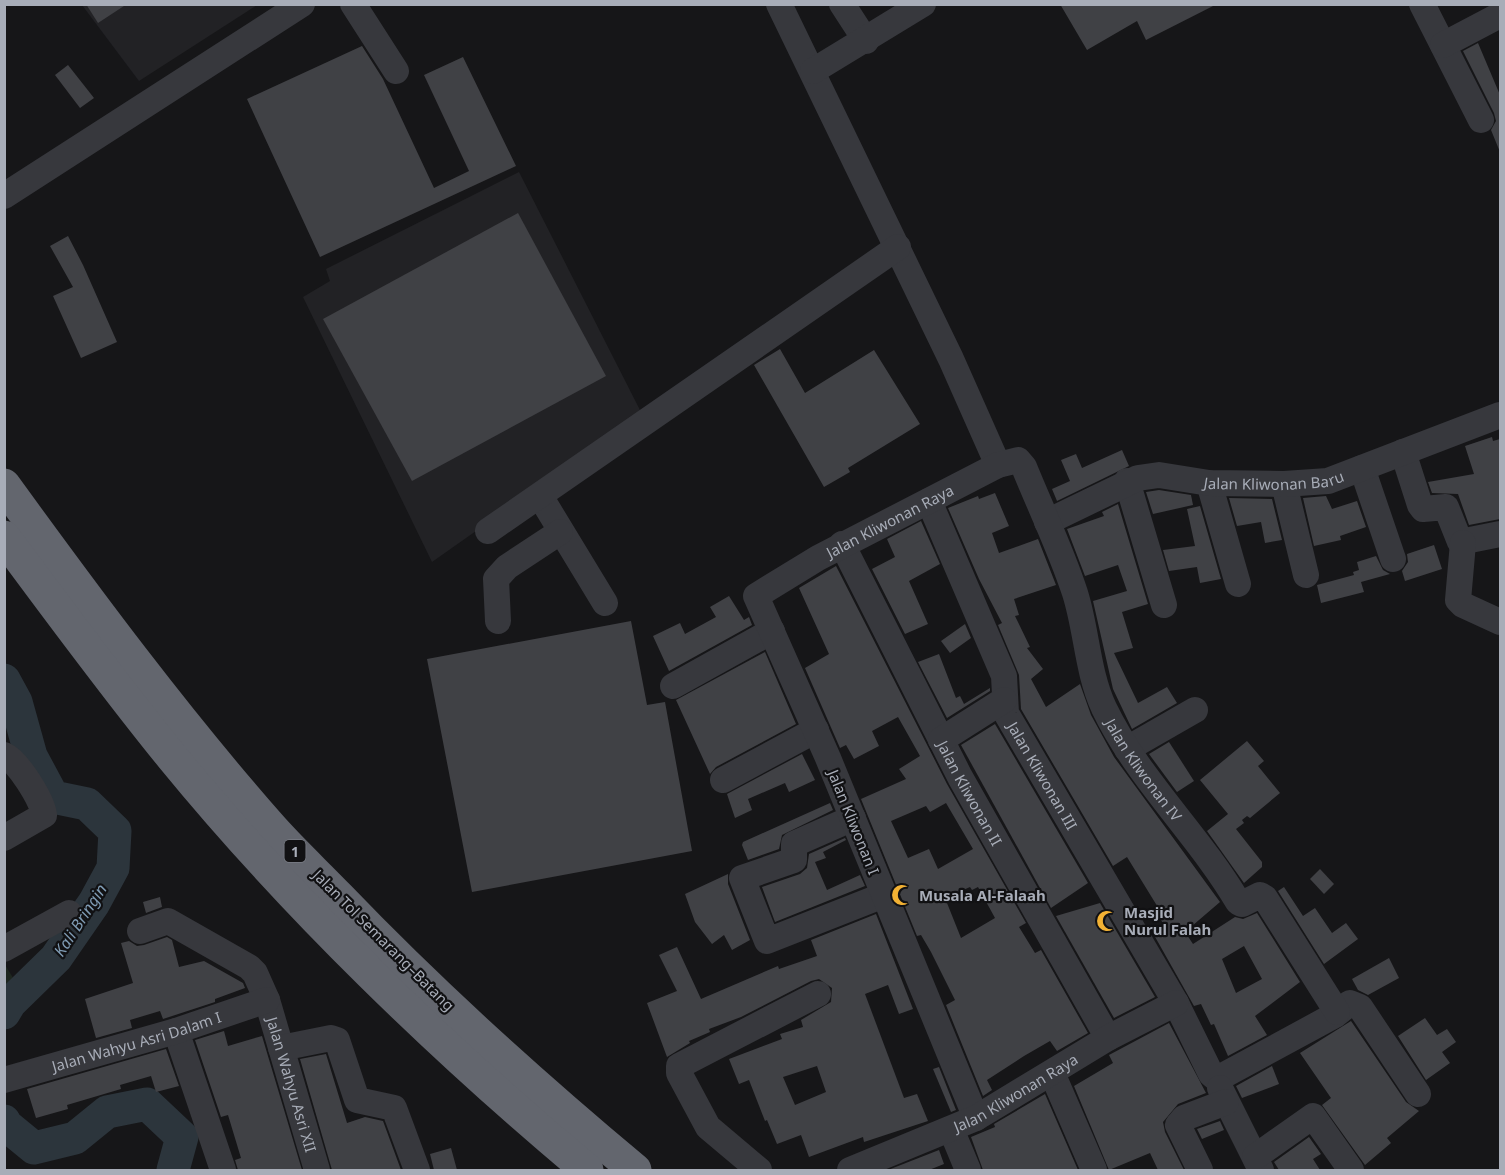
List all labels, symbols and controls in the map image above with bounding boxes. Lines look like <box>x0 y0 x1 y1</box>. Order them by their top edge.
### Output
street label: Jalan Kliwonan Baru <box>1200 466 1347 494</box>
street label: Jalan Kliwonan Raya <box>821 480 957 563</box>
street label: Jalan Kliwonan IV <box>1100 713 1187 825</box>
street label: Jalan Kliwonan III <box>1002 716 1082 833</box>
street label: Jalan Kliwonan II <box>932 735 1007 849</box>
street label: Jalan Kliwonan I <box>823 765 884 878</box>
road number: 1 <box>284 840 306 862</box>
street label: Jalan Tol Semarang–Batang <box>308 864 459 1015</box>
water label: Kali Bringin <box>48 879 112 961</box>
mosque icon: Musala Al-Falaah <box>890 883 914 907</box>
place label: Musala Al-Falaah <box>919 885 1046 905</box>
place label: Masjid Nurul Falah <box>1124 902 1211 939</box>
mosque icon: Masjid Nurul Falah <box>1095 909 1119 933</box>
street label: Jalan Wahyu Asri Dalam I <box>48 1006 224 1076</box>
street label: Jalan Wahyu Asri XII <box>262 1013 321 1154</box>
street label: Jalan Kliwonan Raya <box>948 1049 1081 1137</box>

